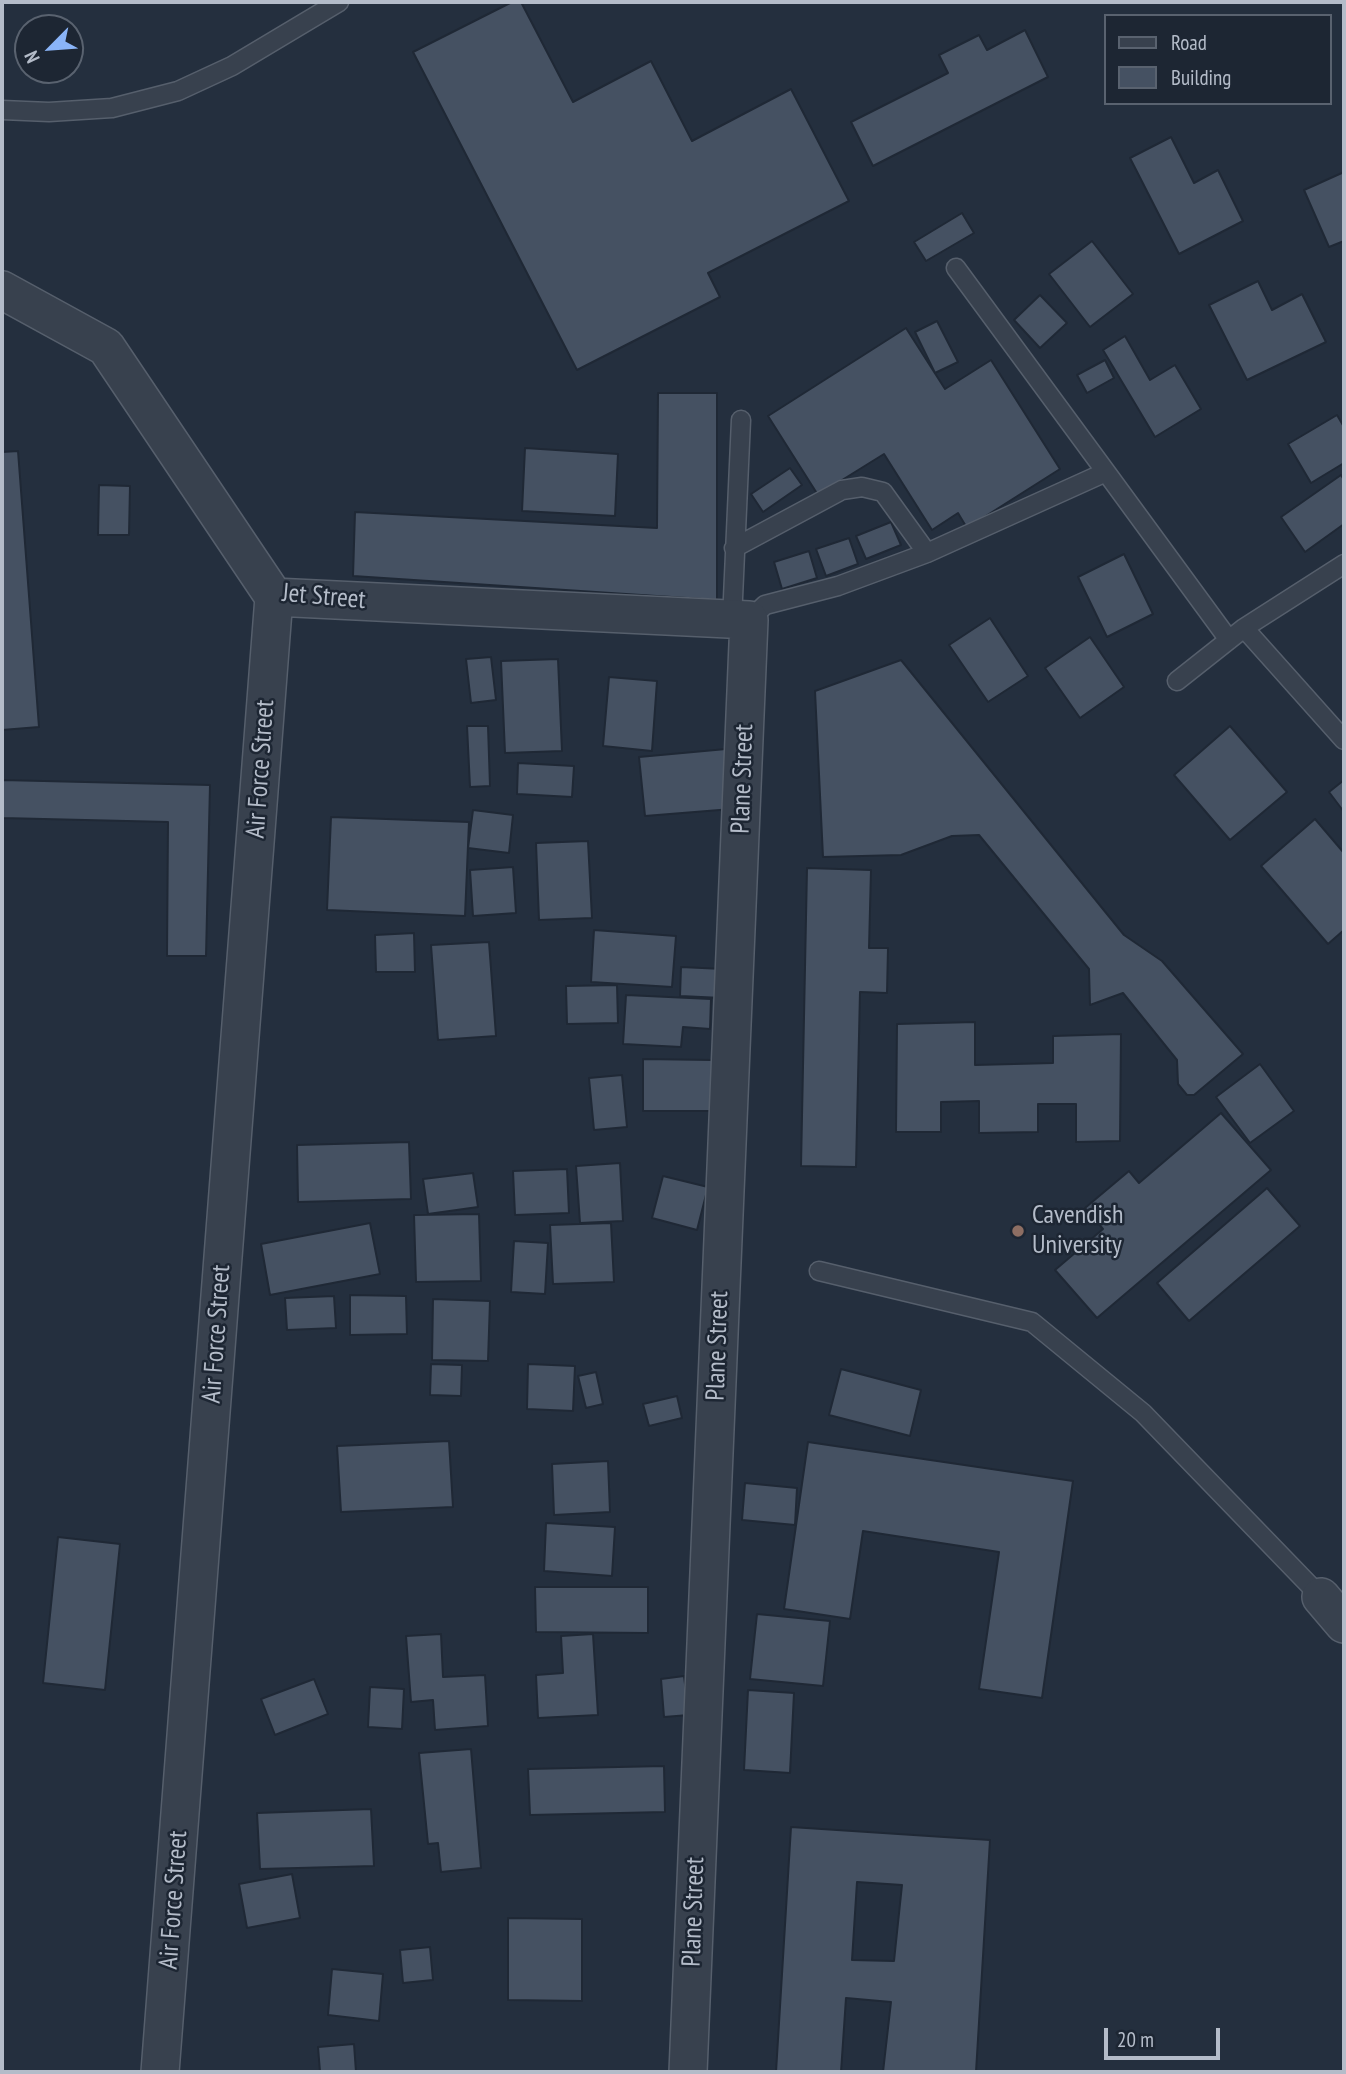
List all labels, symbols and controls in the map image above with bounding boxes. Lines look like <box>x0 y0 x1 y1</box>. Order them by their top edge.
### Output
north arrow <box>14 14 84 84</box>
legend <box>1104 14 1332 105</box>
text: Road <box>1171 29 1207 56</box>
text: N <box>19 47 45 67</box>
text: Building <box>1171 64 1231 91</box>
street label: Jet Street <box>281 578 367 616</box>
street label: Air Force Street <box>241 699 281 839</box>
street label: Plane Street <box>725 724 761 834</box>
place label: Cavendish University <box>1032 1200 1123 1262</box>
marker: Cavendish University <box>1010 1223 1026 1239</box>
street label: Air Force Street <box>197 1264 237 1404</box>
street label: Plane Street <box>700 1291 736 1401</box>
street label: Air Force Street <box>154 1830 194 1970</box>
street label: Plane Street <box>676 1857 712 1967</box>
scale bar <box>1108 2014 1224 2058</box>
text: 20 m <box>1117 2026 1154 2053</box>

